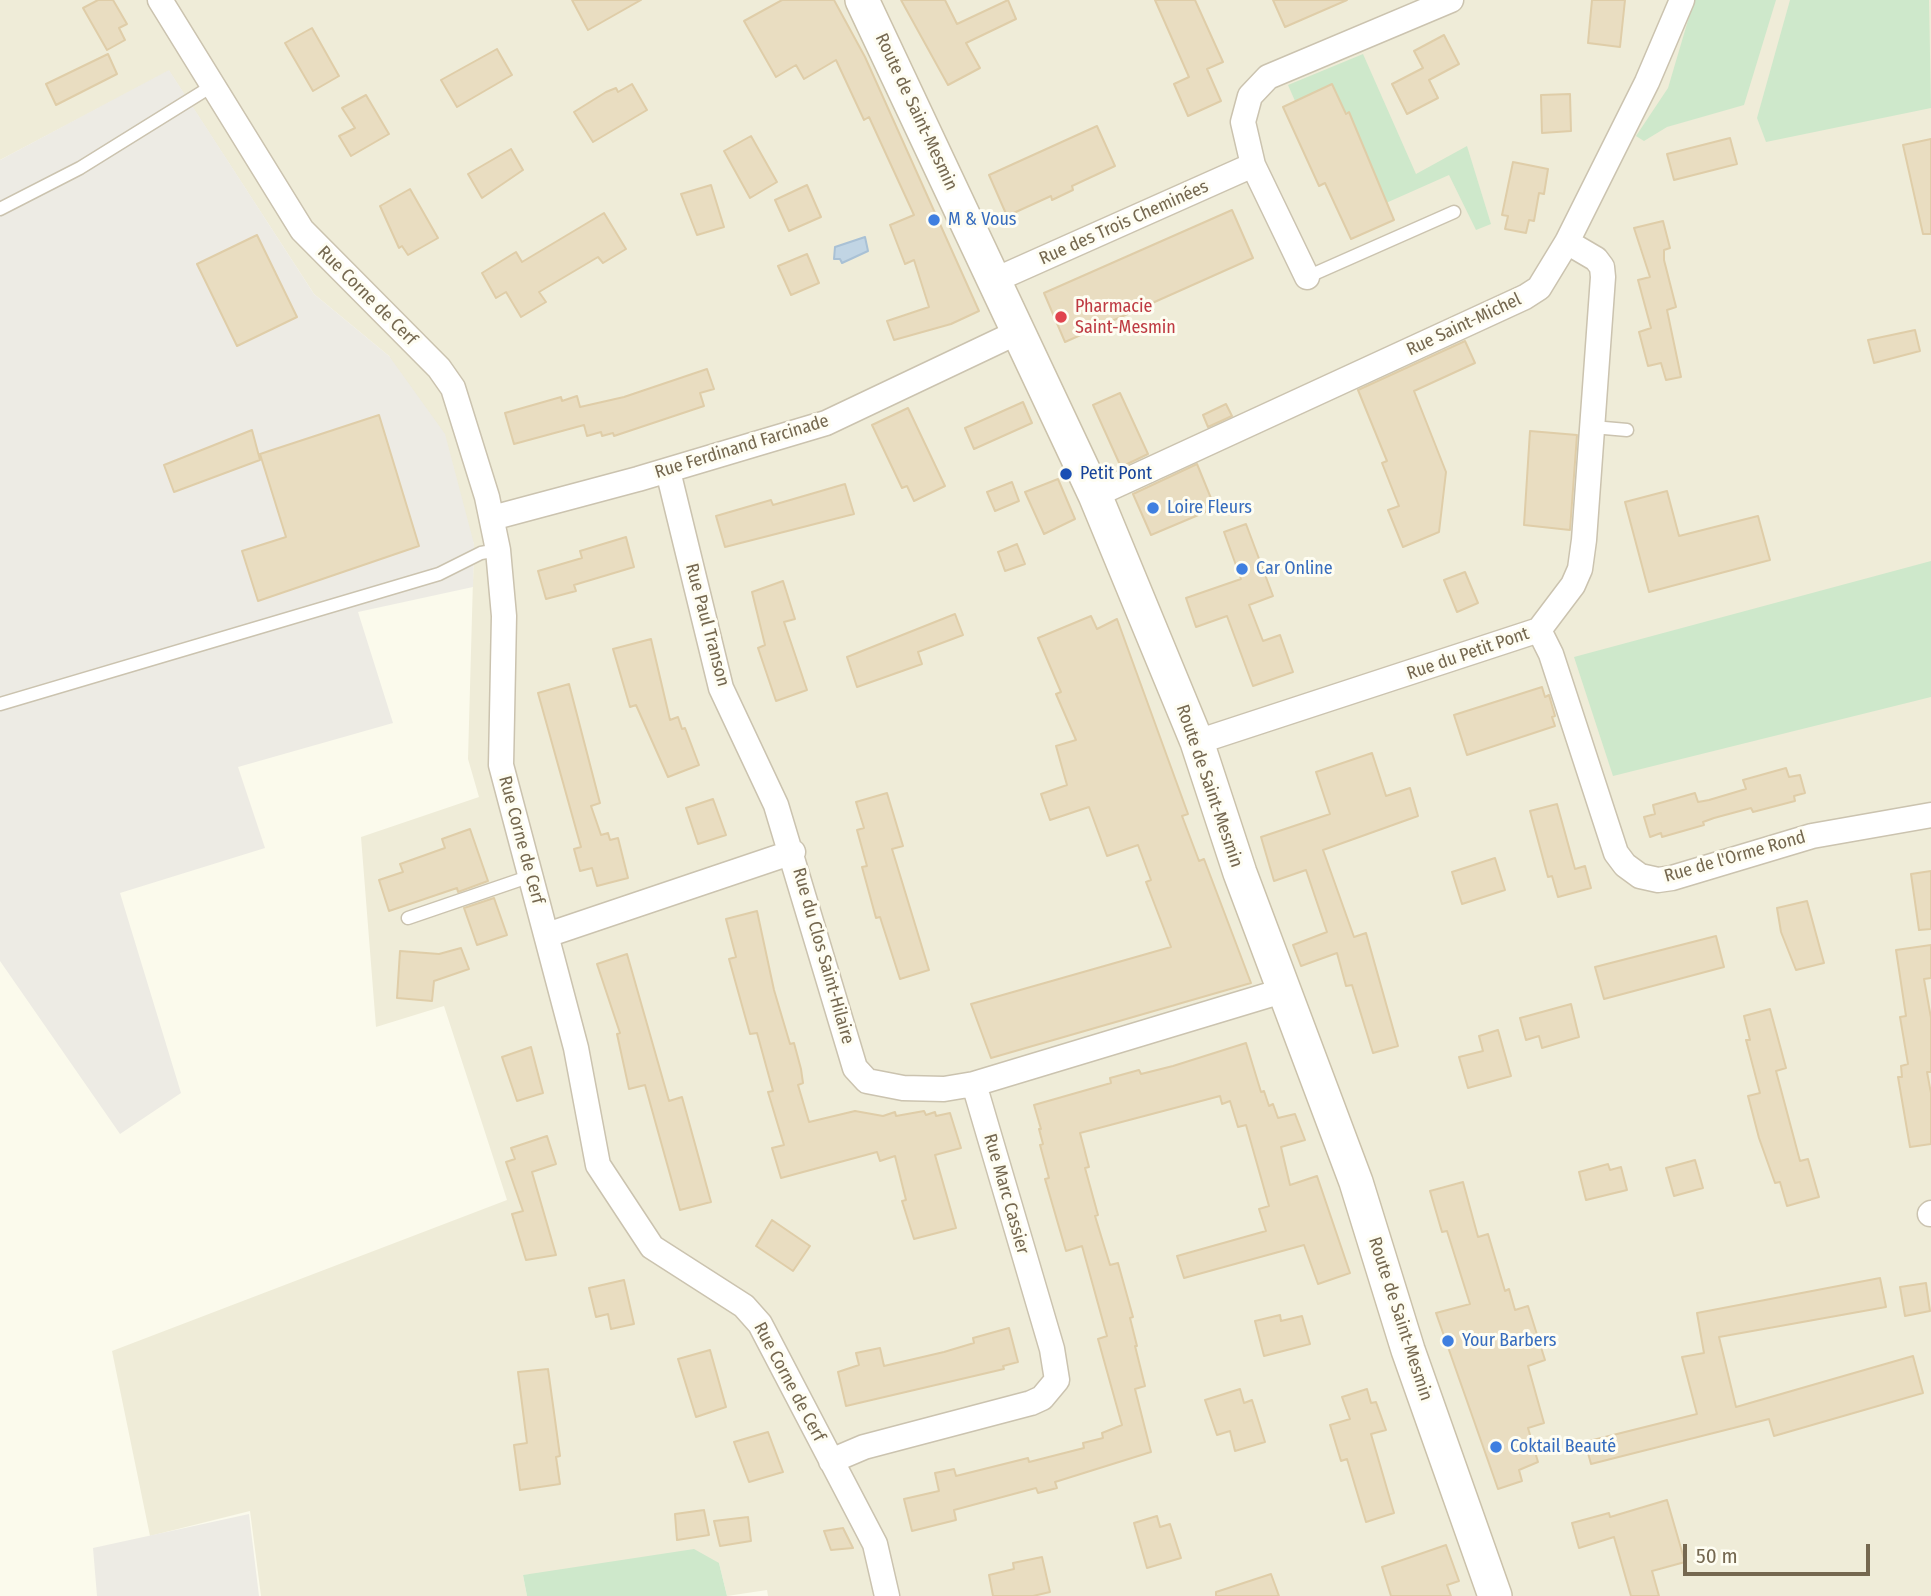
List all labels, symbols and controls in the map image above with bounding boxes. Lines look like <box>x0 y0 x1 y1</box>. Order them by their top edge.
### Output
street label: Route de Saint-Mesmin <box>870 30 962 194</box>
street label: Rue des Trois Cheminées <box>1036 176 1212 270</box>
place label: M & Vous <box>948 209 1017 231</box>
marker: M & Vous <box>926 212 942 228</box>
street label: Rue Corne de Cerf <box>313 242 421 350</box>
street label: Rue Saint-Michel <box>1403 289 1525 361</box>
place label: Pharmacie Saint-Mesmin <box>1075 296 1176 338</box>
marker: Pharmacie Saint-Mesmin <box>1053 309 1069 325</box>
street label: Rue Ferdinand Farcinade <box>652 410 832 484</box>
place label: Petit Pont <box>1080 463 1152 485</box>
marker: Petit Pont <box>1058 466 1074 482</box>
place label: Loire Fleurs <box>1167 497 1252 519</box>
marker: Loire Fleurs <box>1145 500 1161 516</box>
place label: Car Online <box>1256 558 1333 580</box>
street label: Rue Paul Transon <box>680 561 734 689</box>
marker: Car Online <box>1234 561 1250 577</box>
street label: Rue du Petit Pont <box>1404 623 1532 685</box>
street label: Route de Saint-Mesmin <box>1171 702 1247 870</box>
street label: Rue Corne de Cerf <box>494 774 548 906</box>
street label: Rue de l'Orme Rond <box>1662 827 1808 887</box>
street label: Rue du Clos Saint-Hilaire <box>787 865 859 1047</box>
street label: Rue Marc Cassier <box>978 1131 1034 1257</box>
street label: Route de Saint-Mesmin <box>1363 1234 1437 1404</box>
street label: Rue Corne de Cerf <box>749 1319 829 1445</box>
place label: Your Barbers <box>1462 1330 1556 1352</box>
marker: Your Barbers <box>1440 1333 1456 1349</box>
place label: Coktail Beauté <box>1510 1436 1616 1458</box>
marker: Coktail Beauté <box>1488 1439 1504 1455</box>
scale bar <box>1686 1530 1873 1574</box>
text: 50 m <box>1696 1543 1738 1569</box>

